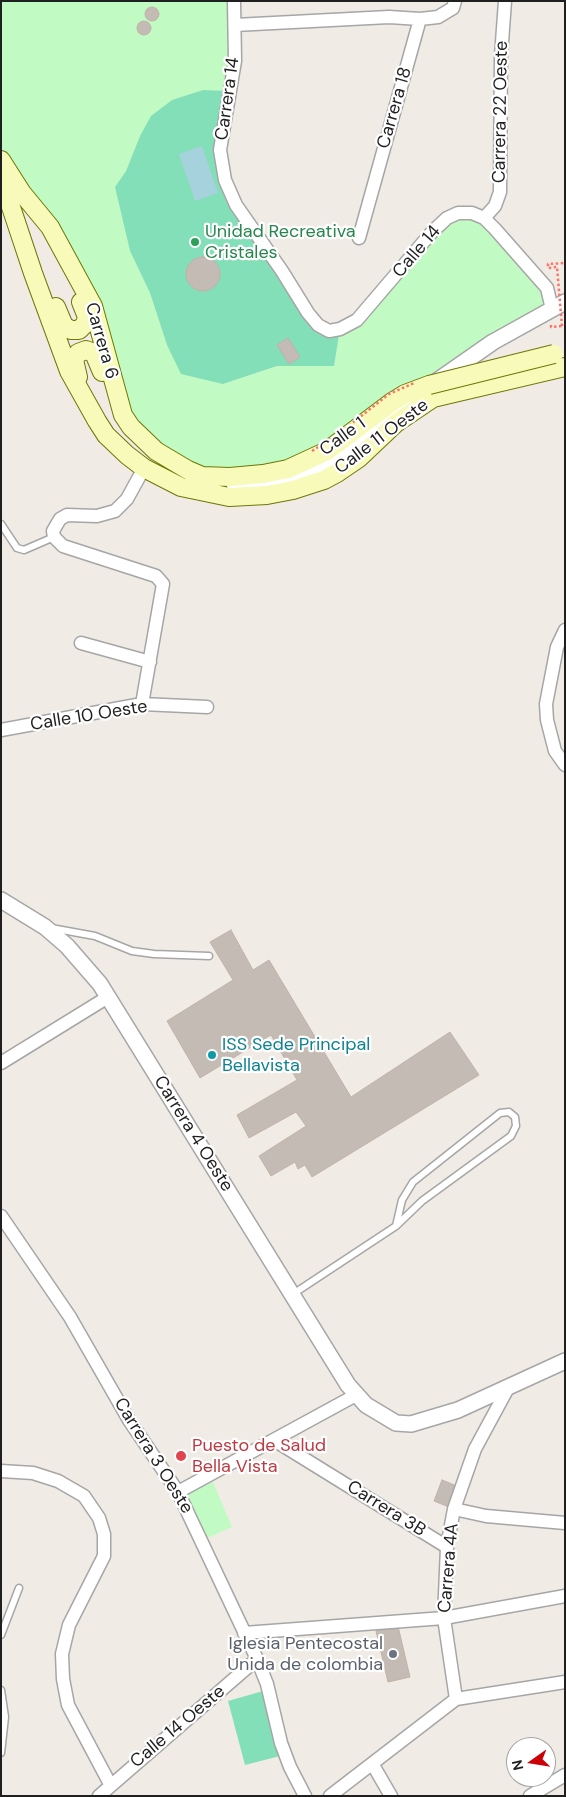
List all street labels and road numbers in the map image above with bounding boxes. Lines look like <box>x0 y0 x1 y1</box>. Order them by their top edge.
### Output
street label: Carrera 22 Oeste <box>489 41 513 183</box>
street label: Carrera 14 <box>211 56 245 142</box>
street label: Carrera 18 <box>373 65 417 151</box>
street label: Calle 14 <box>388 221 446 283</box>
street label: Carrera 6 <box>80 300 122 382</box>
street label: Calle 11 Oeste <box>331 395 433 479</box>
street label: Calle 1 <box>316 413 370 461</box>
street label: Calle 10 Oeste <box>29 696 149 736</box>
street label: Carrera 4 Oeste <box>149 1072 237 1196</box>
street label: Carrera 3 Oeste <box>109 1394 197 1518</box>
street label: Carrera 3B <box>343 1476 429 1542</box>
street label: Carrera 4A <box>434 1522 464 1614</box>
street label: Calle 14 Oeste <box>126 1681 230 1773</box>

